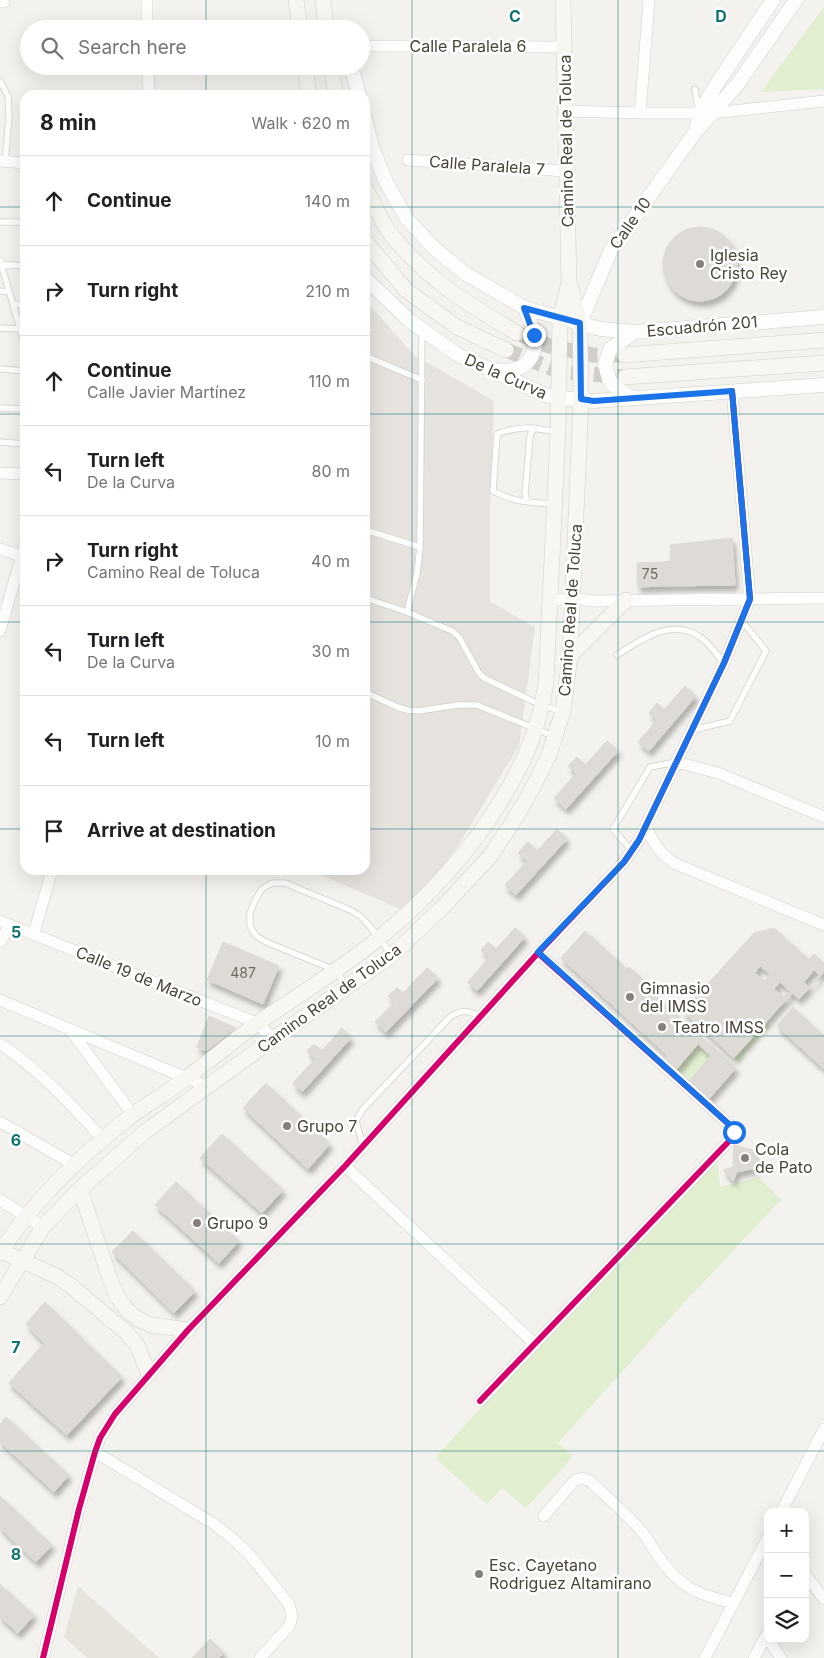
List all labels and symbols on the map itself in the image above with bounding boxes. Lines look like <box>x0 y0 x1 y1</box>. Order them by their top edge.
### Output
text: C <box>509 6 521 26</box>
text: D <box>715 6 727 26</box>
street label: Calle Paralela 6 <box>410 36 526 56</box>
street label: Camino Real de Toluca <box>554 54 578 228</box>
street label: Calle Paralela 7 <box>428 151 546 179</box>
street label: Calle 10 <box>605 193 655 253</box>
place label: Iglesia Cristo Rey <box>710 245 788 283</box>
marker: Iglesia Cristo Rey <box>694 258 706 270</box>
street label: Escuadrón 201 <box>646 311 758 341</box>
route end <box>523 324 546 347</box>
street label: De la Curva <box>462 349 550 403</box>
street label: Camino Real de Toluca <box>554 523 586 697</box>
house number: 75 <box>642 565 658 582</box>
text: 5 <box>11 922 21 942</box>
street label: Camino Real de Toluca <box>253 939 405 1057</box>
street label: Calle 19 de Marzo <box>73 942 205 1010</box>
house number: 487 <box>230 964 256 981</box>
place label: Gimnasio del IMSS <box>640 978 710 1016</box>
marker: Gimnasio del IMSS <box>624 991 636 1003</box>
place label: Teatro IMSS <box>672 1017 764 1037</box>
marker: Teatro IMSS <box>656 1021 668 1033</box>
place label: Grupo 7 <box>297 1116 357 1136</box>
marker: Grupo 7 <box>281 1120 293 1132</box>
route start <box>723 1121 746 1144</box>
text: 6 <box>11 1130 21 1150</box>
place label: Cola de Pato <box>755 1139 813 1177</box>
marker: Cola de Pato <box>739 1152 751 1164</box>
place label: Grupo 9 <box>207 1213 268 1233</box>
marker: Grupo 9 <box>191 1217 203 1229</box>
text: 7 <box>11 1337 21 1357</box>
text: 8 <box>11 1544 21 1564</box>
place label: Esc. Cayetano Rodriguez Altamirano <box>489 1555 652 1593</box>
marker: Esc. Cayetano Rodriguez Altamirano <box>473 1568 485 1580</box>

